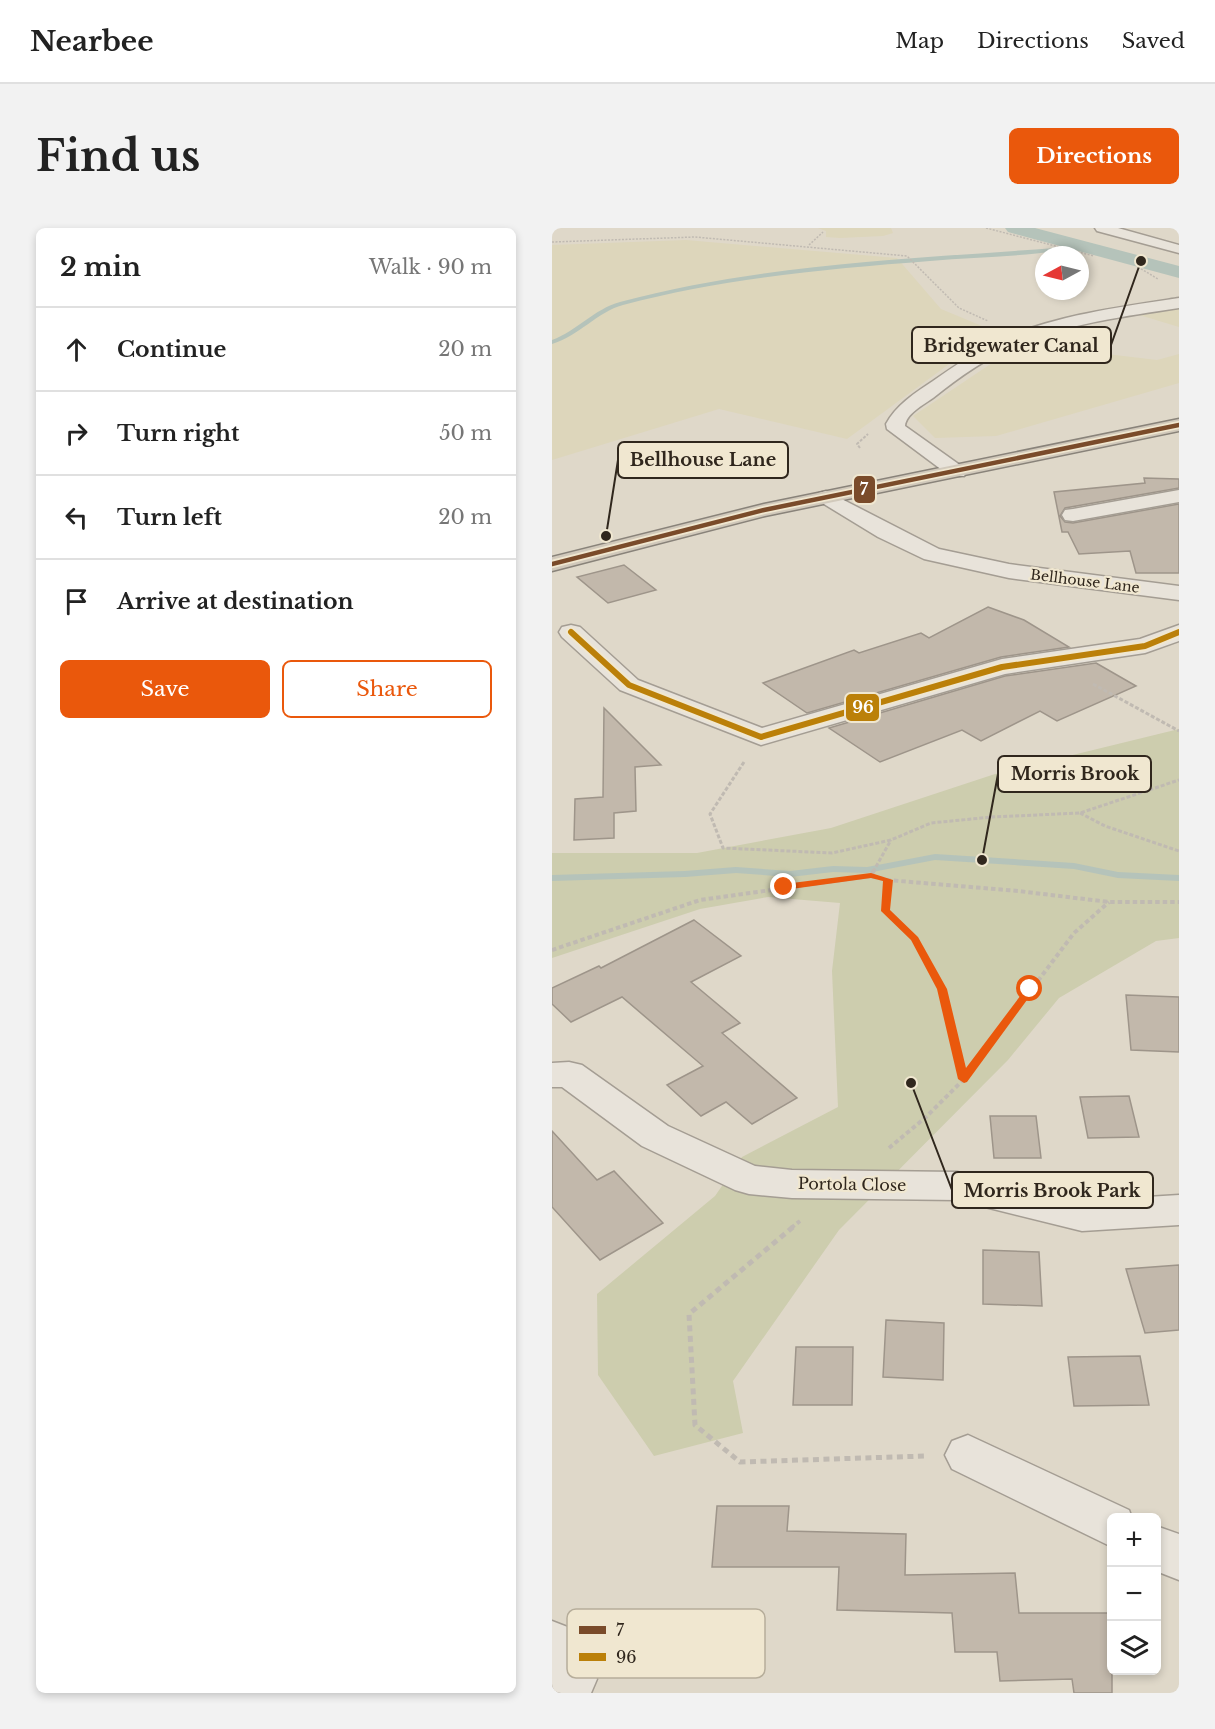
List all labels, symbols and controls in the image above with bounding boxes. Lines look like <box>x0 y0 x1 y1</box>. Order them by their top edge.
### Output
text: Nearbee <box>30 24 154 59</box>
text: Map <box>895 28 944 54</box>
text: Directions <box>977 28 1089 54</box>
text: Saved <box>1122 28 1185 54</box>
button: Directions <box>1009 128 1179 184</box>
text: Find us <box>36 130 200 182</box>
north arrow <box>1035 246 1089 300</box>
text: 2 min <box>60 251 141 283</box>
text: Walk · 90 m <box>369 255 492 279</box>
callout: Bridgewater Canal <box>912 327 1111 363</box>
icon: ahead <box>60 333 93 366</box>
text: Bridgewater Canal <box>923 335 1099 357</box>
text: Continue <box>117 336 226 363</box>
text: 20 m <box>438 337 492 361</box>
icon: right <box>60 417 93 450</box>
text: Turn right <box>117 420 239 447</box>
text: 50 m <box>439 421 492 445</box>
callout: Bellhouse Lane <box>618 442 788 478</box>
text: Bellhouse Lane <box>630 449 776 471</box>
line badge: 7 <box>853 475 876 504</box>
text: 7 <box>860 479 869 499</box>
icon: left <box>60 501 93 534</box>
text: Turn left <box>117 504 222 531</box>
text: 20 m <box>438 505 492 529</box>
street label: Bellhouse Lane <box>1029 565 1141 597</box>
icon: arrive <box>60 585 93 618</box>
text: Arrive at destination <box>117 588 354 615</box>
button: Save <box>60 660 270 718</box>
button: Share <box>282 660 492 718</box>
line badge: 96 <box>845 693 880 722</box>
text: 96 <box>852 697 874 717</box>
callout: Morris Brook <box>998 756 1151 792</box>
text: Morris Brook <box>1011 763 1140 785</box>
route end <box>770 873 796 899</box>
route start <box>1016 975 1042 1001</box>
callout: Morris Brook Park <box>952 1172 1153 1208</box>
street label: Portola Close <box>798 1173 906 1195</box>
text: Morris Brook Park <box>963 1180 1142 1202</box>
map controls <box>1107 1513 1161 1675</box>
button: + <box>1107 1513 1161 1567</box>
button: − <box>1107 1567 1161 1621</box>
legend <box>567 1609 765 1678</box>
text: 7 <box>616 1620 625 1640</box>
button: layers <box>1107 1621 1161 1675</box>
text: 96 <box>616 1647 637 1667</box>

